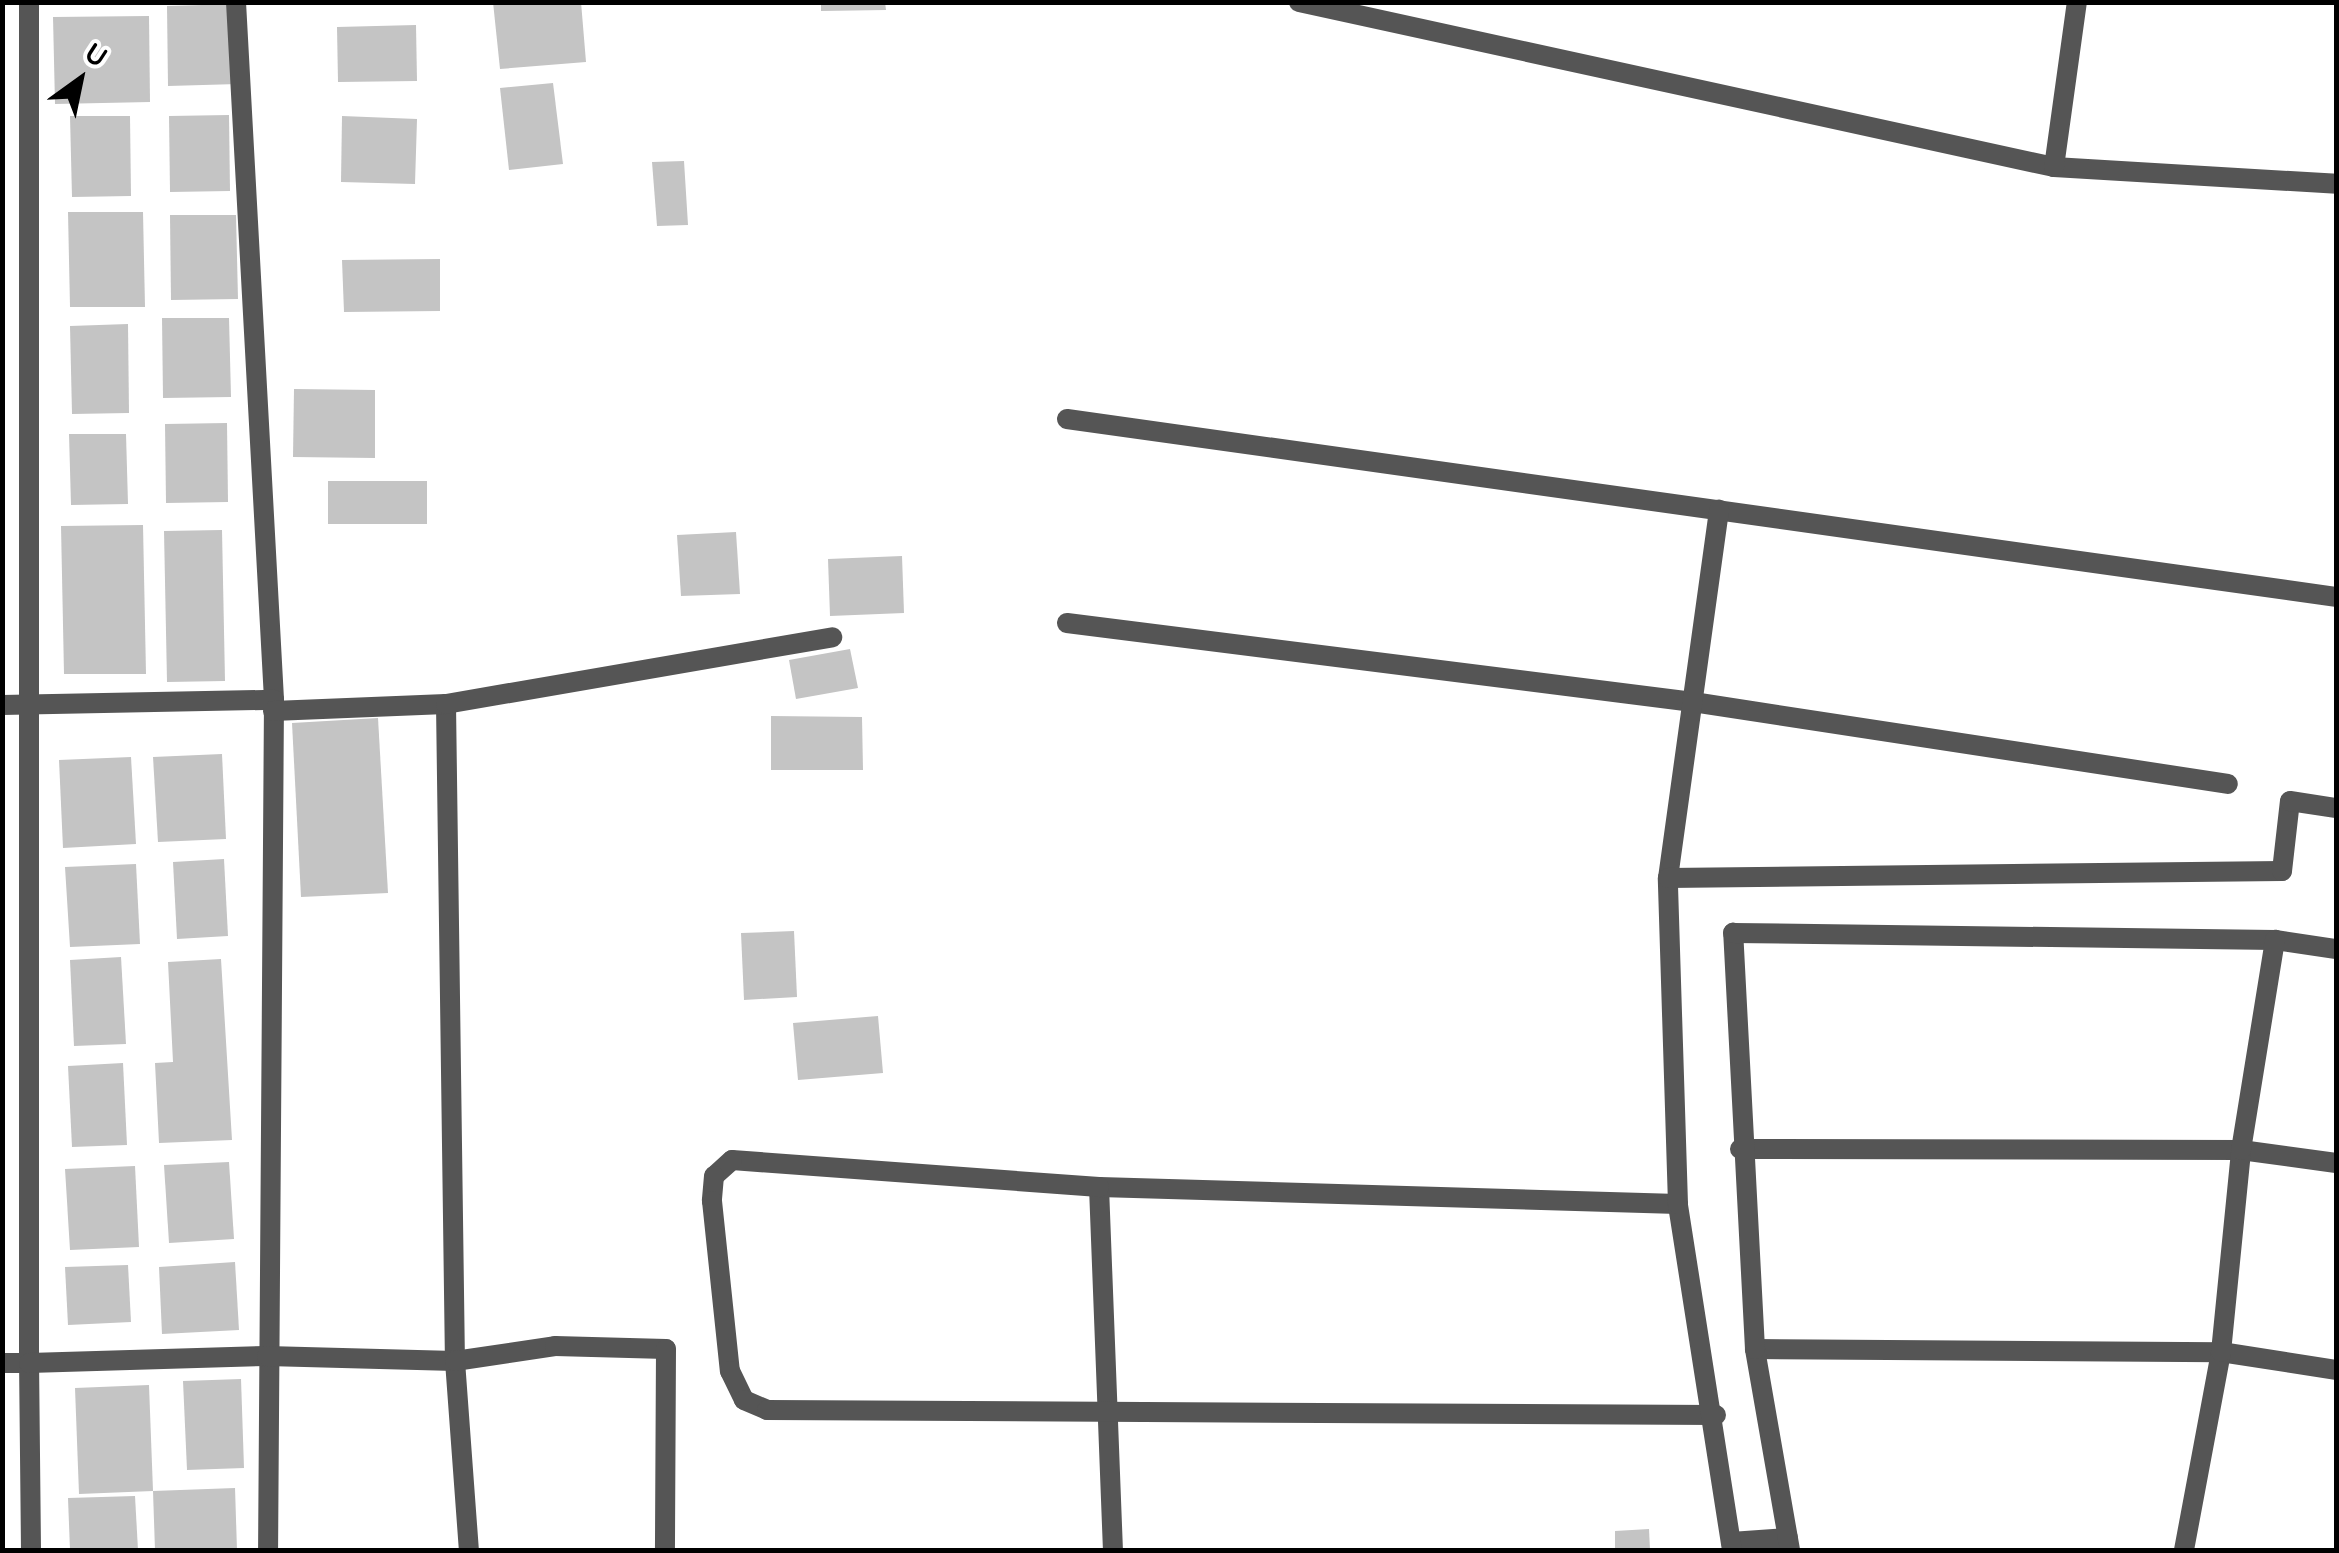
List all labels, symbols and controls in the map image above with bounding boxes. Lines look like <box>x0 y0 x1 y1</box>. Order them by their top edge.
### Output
north arrow <box>30 30 130 130</box>
text: U <box>79 34 114 74</box>

